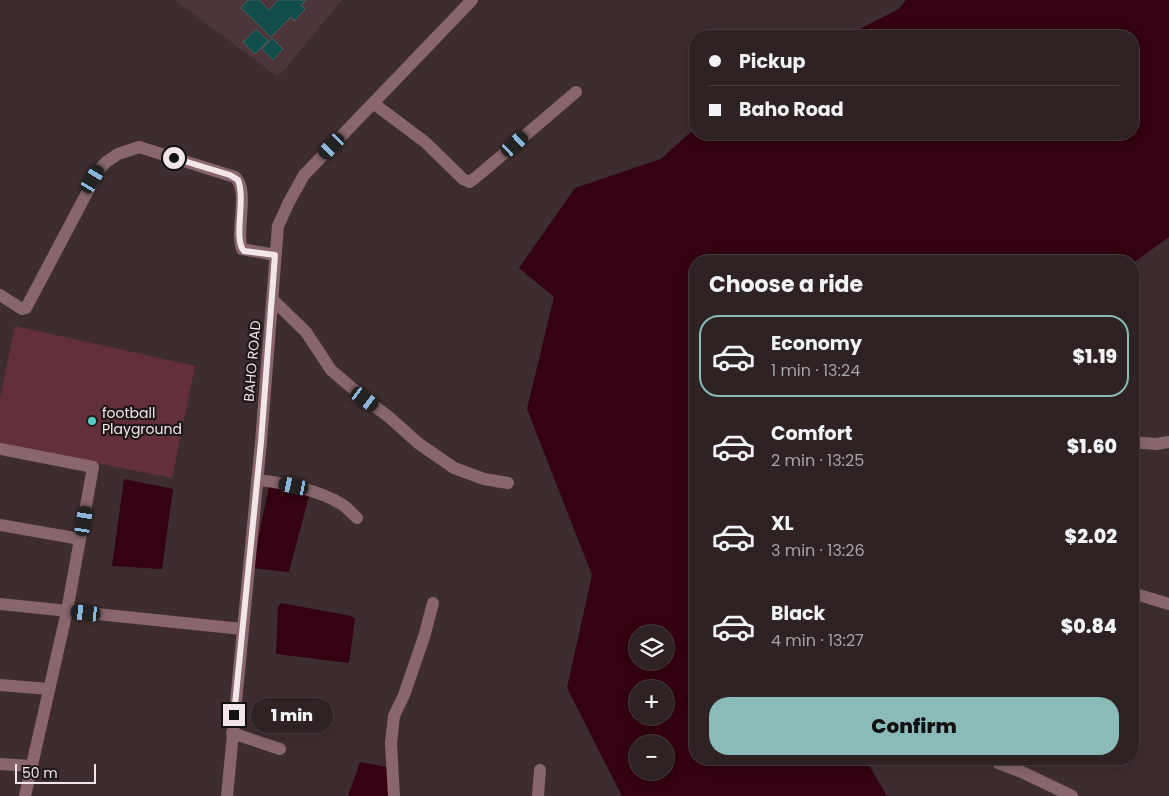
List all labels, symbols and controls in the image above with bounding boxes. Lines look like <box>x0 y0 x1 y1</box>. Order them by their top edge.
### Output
text: Pickup <box>739 48 805 75</box>
text: Baho Road <box>739 96 844 123</box>
car <box>498 128 531 160</box>
car <box>316 130 347 162</box>
route start <box>163 147 185 169</box>
car <box>78 162 107 196</box>
text: Choose a ride <box>709 269 863 300</box>
street label: BAHO ROAD <box>238 320 266 402</box>
text: Economy <box>771 330 862 357</box>
icon: car <box>711 334 756 379</box>
text: $1.19 <box>1073 343 1117 370</box>
text: 1 min · 13:24 <box>771 359 860 382</box>
car <box>348 384 381 414</box>
place label: football Playground <box>102 403 182 439</box>
marker: football Playground <box>86 415 98 427</box>
text: Comfort <box>771 420 853 447</box>
icon: car <box>711 424 756 469</box>
text: $1.60 <box>1067 433 1117 460</box>
text: 2 min · 13:25 <box>771 449 864 472</box>
car <box>277 476 310 496</box>
car <box>74 505 93 537</box>
text: XL <box>771 510 794 537</box>
icon: car <box>711 514 756 559</box>
text: $2.02 <box>1065 523 1117 550</box>
text: 3 min · 13:26 <box>771 539 865 562</box>
text: Black <box>771 600 825 627</box>
car <box>70 604 101 622</box>
icon: car <box>711 604 756 649</box>
text: $0.84 <box>1061 613 1117 640</box>
map controls <box>629 625 674 780</box>
button: layers <box>629 625 674 670</box>
text: 4 min · 13:27 <box>771 629 864 652</box>
button: + <box>629 680 674 725</box>
button: Confirm <box>709 697 1119 755</box>
callout: 1 min <box>252 698 334 732</box>
route end <box>223 704 245 726</box>
text: 1 min <box>271 704 313 727</box>
button: − <box>629 735 674 780</box>
scale bar <box>15 761 96 784</box>
text: 50 m <box>22 763 58 783</box>

